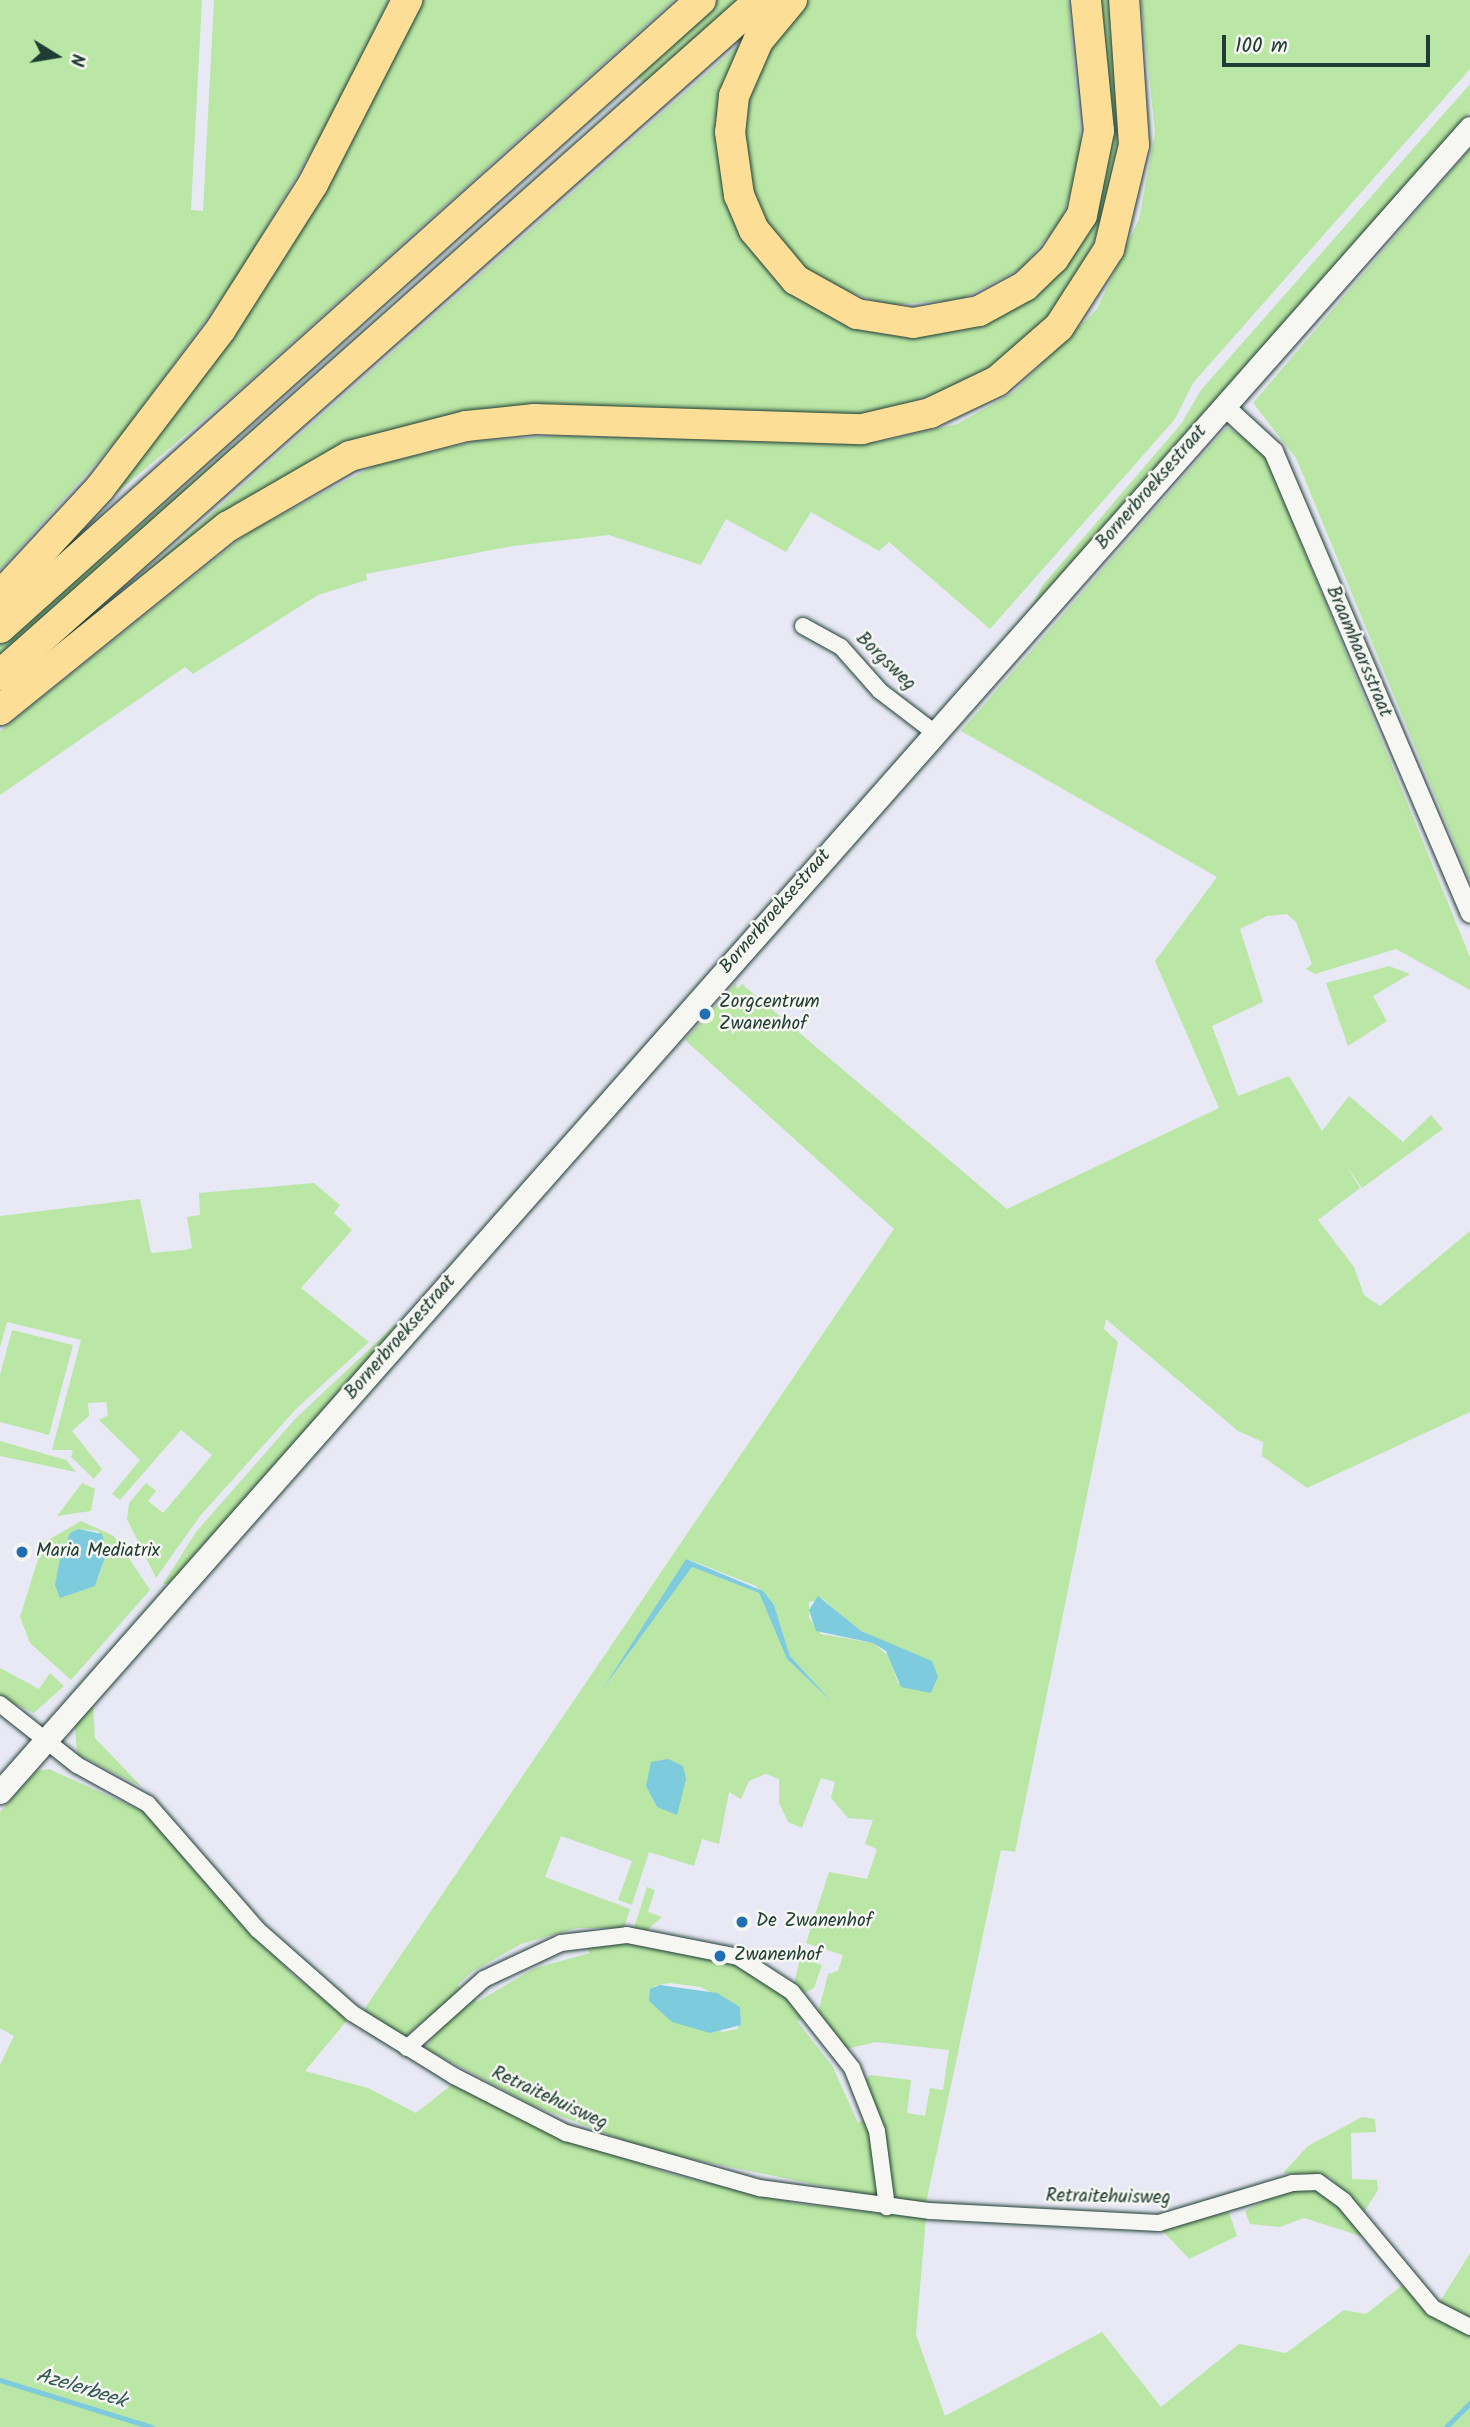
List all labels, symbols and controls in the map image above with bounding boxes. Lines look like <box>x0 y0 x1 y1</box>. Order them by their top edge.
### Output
north arrow <box>21 21 91 91</box>
scale bar <box>1225 21 1433 65</box>
text: 100 m <box>1235 30 1288 63</box>
text: N <box>61 51 92 69</box>
street label: Bornerbroeksestraat <box>1092 421 1212 555</box>
street label: Braamhaarsstraat <box>1320 583 1396 721</box>
street label: Borgsweg <box>850 628 920 696</box>
street label: Bornerbroeksestraat <box>716 845 836 979</box>
place label: Zorgcentrum Zwanenhof <box>719 992 820 1036</box>
marker: Zorgcentrum Zwanenhof <box>697 1006 713 1022</box>
street label: Bornerbroeksestraat <box>341 1271 461 1405</box>
place label: Maria Mediatrix <box>36 1541 160 1563</box>
marker: Maria Mediatrix <box>14 1544 30 1560</box>
place label: De Zwanenhof <box>756 1911 873 1933</box>
marker: De Zwanenhof <box>734 1914 750 1930</box>
place label: Zwanenhof <box>734 1945 822 1967</box>
marker: Zwanenhof <box>712 1948 728 1964</box>
street label: Retraitehuisweg <box>488 2062 610 2136</box>
street label: Retraitehuisweg <box>1045 2186 1171 2210</box>
water label: Azelerbeek <box>33 2363 129 2415</box>

